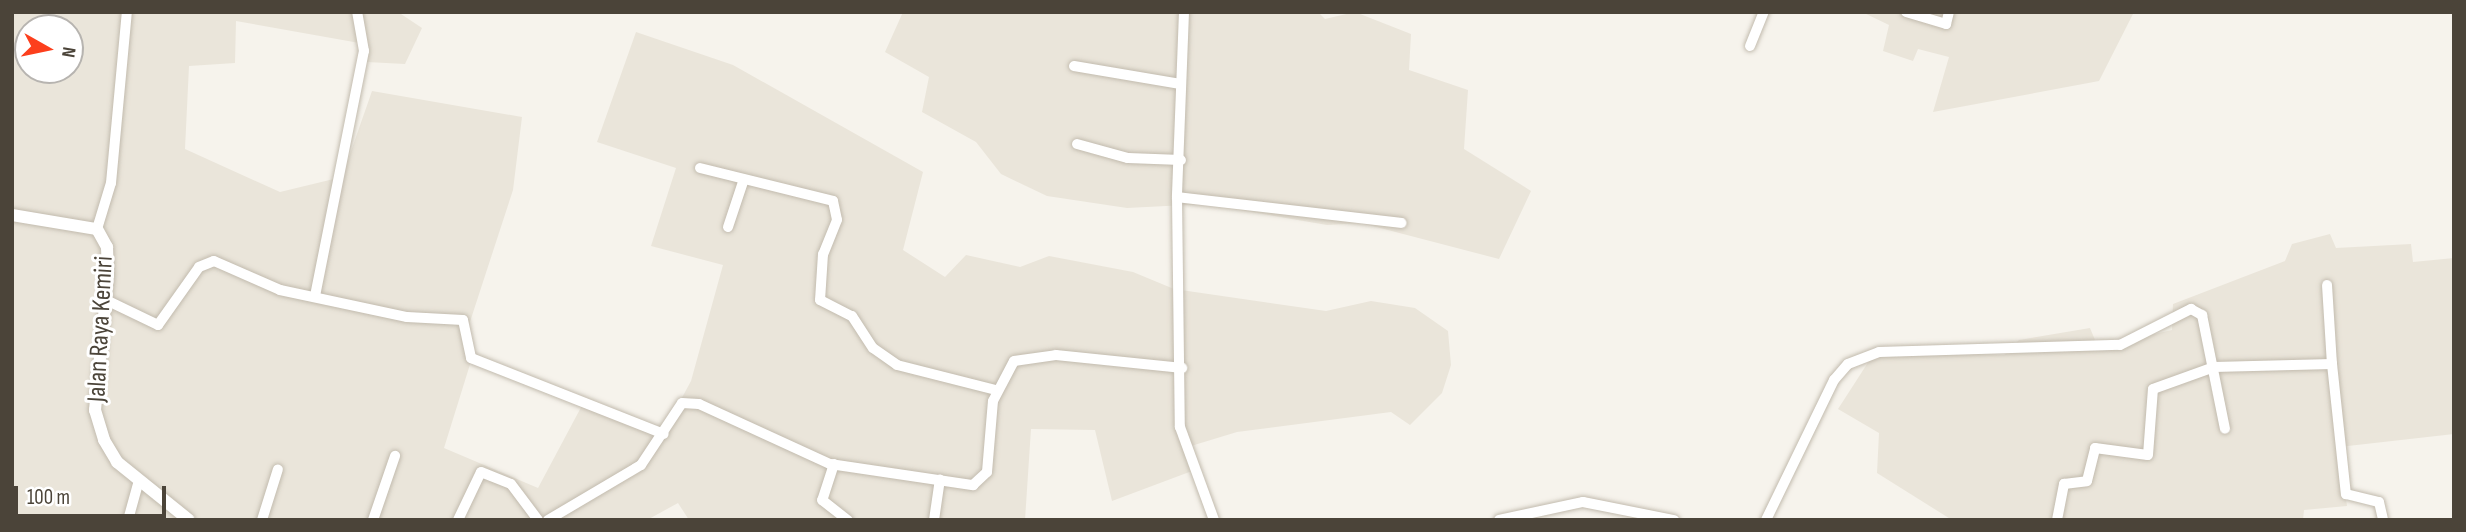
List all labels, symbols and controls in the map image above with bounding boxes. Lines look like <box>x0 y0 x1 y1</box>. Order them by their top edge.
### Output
north arrow <box>14 14 84 84</box>
text: N <box>56 45 80 59</box>
street label: Jalan Raya Kemiri <box>82 255 120 403</box>
scale bar <box>18 472 170 516</box>
text: 100 m <box>27 485 70 510</box>

